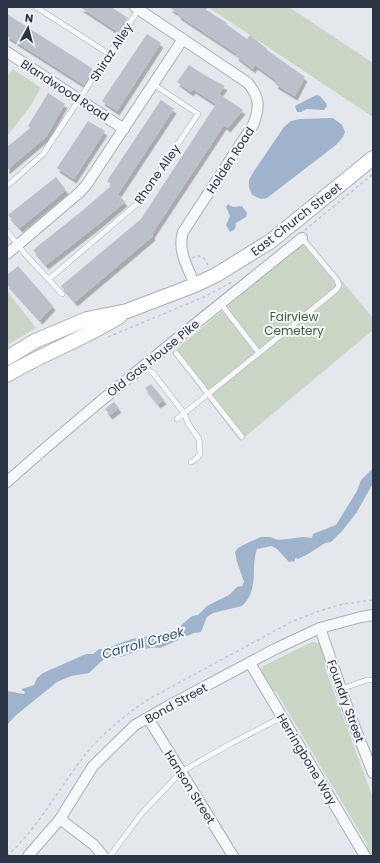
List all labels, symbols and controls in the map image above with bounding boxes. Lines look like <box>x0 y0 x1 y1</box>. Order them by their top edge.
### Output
north arrow <box>8 8 48 48</box>
text: N <box>24 10 34 27</box>
street label: Shiraz Alley <box>86 19 137 85</box>
street label: Blandwood Road <box>18 55 112 125</box>
street label: Holden Road <box>202 123 258 197</box>
street label: Rhone Alley <box>130 141 184 207</box>
street label: East Church Street <box>247 178 345 260</box>
park label: Fairview Cemetery <box>264 308 324 339</box>
street label: Old Gas House Pike <box>103 315 203 401</box>
water label: Carroll Creek <box>100 622 188 664</box>
street label: Foundry Street <box>323 657 369 745</box>
street label: Bond Street <box>142 679 210 727</box>
street label: Herringbone Way <box>273 710 341 808</box>
street label: Hanson Street <box>161 747 219 827</box>

